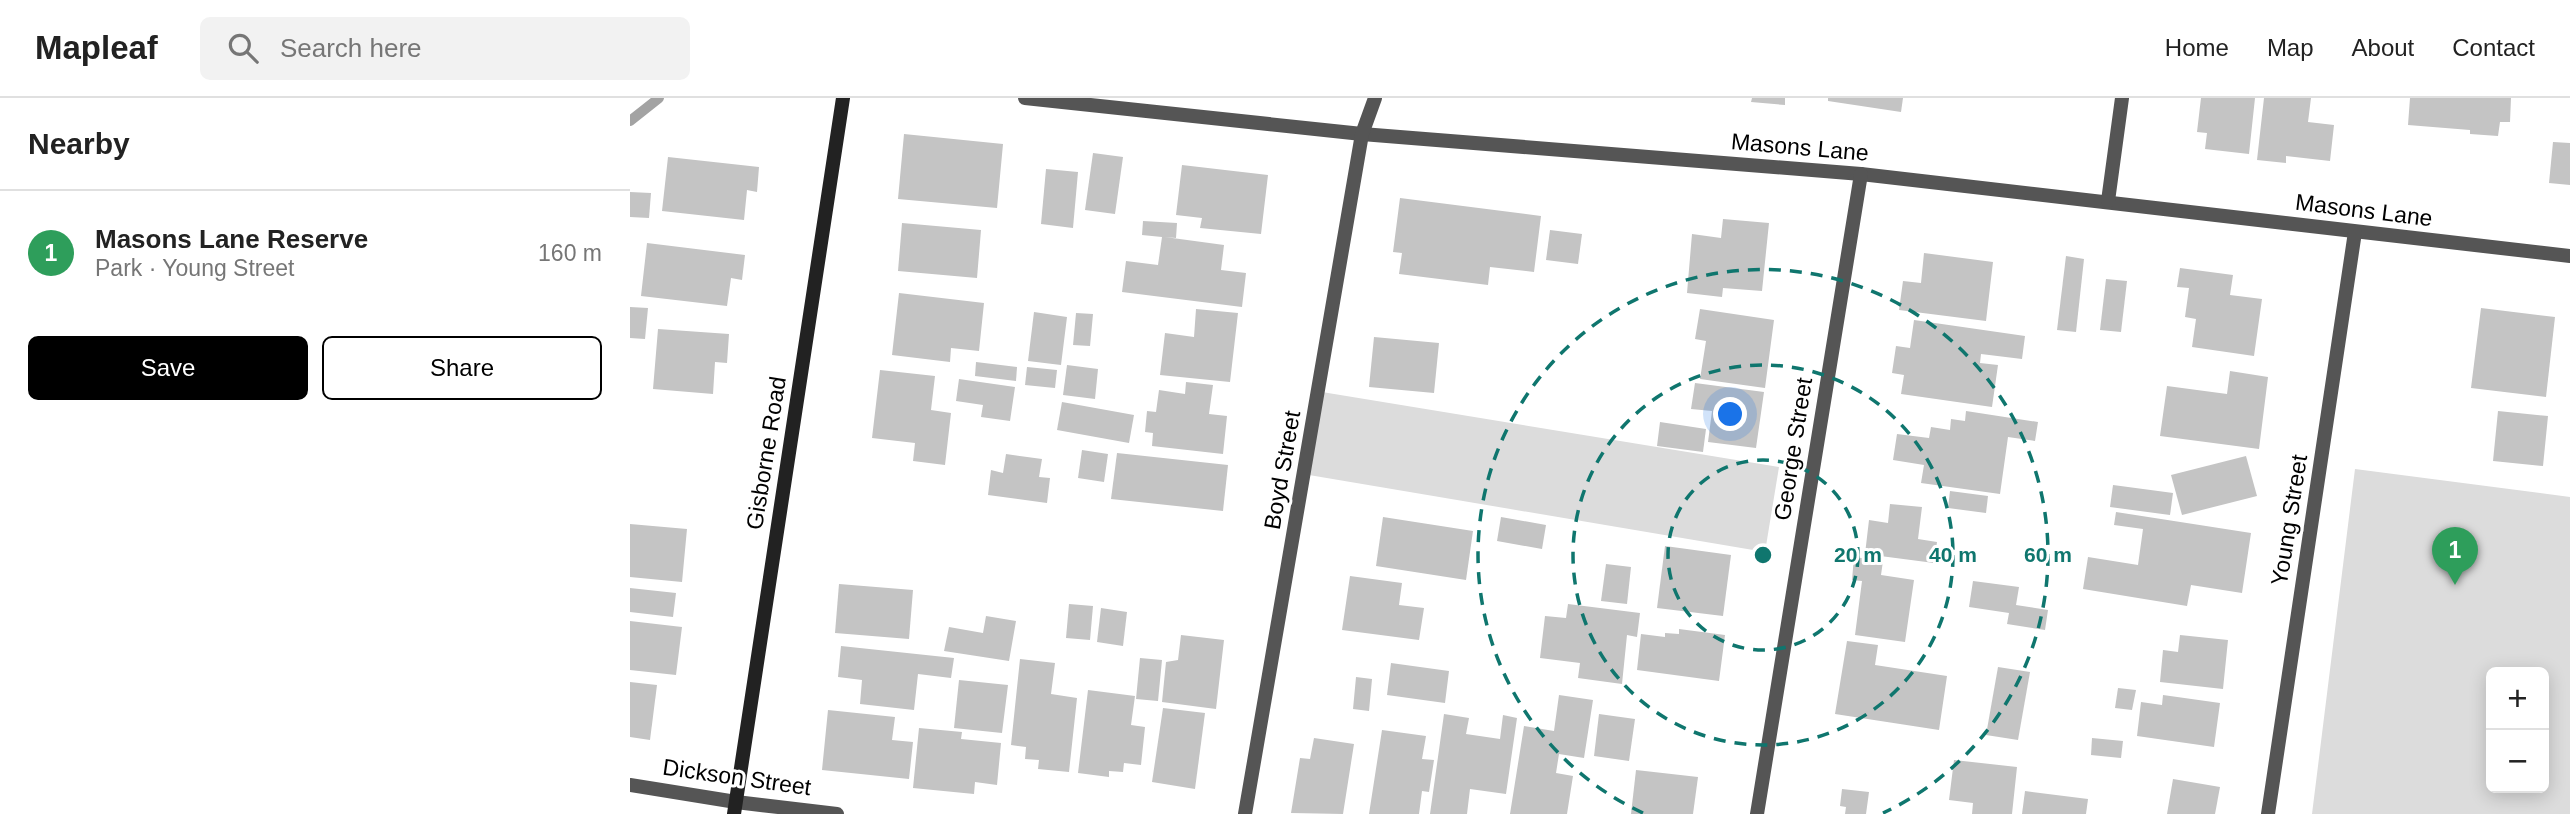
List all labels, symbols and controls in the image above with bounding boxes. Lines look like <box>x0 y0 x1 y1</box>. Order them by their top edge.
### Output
search box <box>200 17 690 80</box>
text: Mapleaf <box>35 29 158 66</box>
icon: search <box>224 29 262 67</box>
text: Search here <box>280 33 422 63</box>
text: Home <box>2165 34 2229 61</box>
text: Map <box>2267 34 2314 61</box>
text: About <box>2352 34 2414 61</box>
text: Contact <box>2452 34 2535 61</box>
text: Nearby <box>28 127 130 160</box>
street label: Masons Lane <box>1730 128 1870 166</box>
street label: Masons Lane <box>2294 189 2434 231</box>
text: Masons Lane Reserve <box>95 224 368 254</box>
text: 1 <box>45 240 57 266</box>
text: 160 m <box>538 240 602 266</box>
text: Park · Young Street <box>95 255 294 281</box>
button: Save <box>28 336 308 400</box>
button: Share <box>322 336 602 400</box>
street label: Gisborne Road <box>741 375 791 531</box>
street label: George Street <box>1769 375 1817 522</box>
your location <box>1713 397 1747 431</box>
street label: Boyd Street <box>1259 408 1305 531</box>
street label: Young Street <box>2266 452 2312 587</box>
pin: 1 <box>2432 527 2478 585</box>
centre of rings <box>1751 543 1775 567</box>
text: 20 m <box>1834 543 1882 566</box>
text: 40 m <box>1929 543 1977 566</box>
text: 60 m <box>2024 543 2072 566</box>
map controls <box>2486 667 2549 793</box>
button: + <box>2486 667 2549 730</box>
button: − <box>2486 730 2549 793</box>
street label: Dickson Street <box>661 754 813 800</box>

